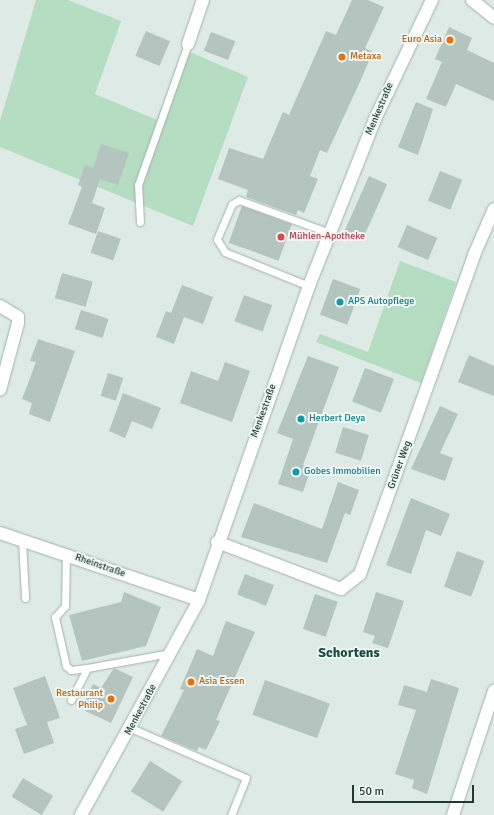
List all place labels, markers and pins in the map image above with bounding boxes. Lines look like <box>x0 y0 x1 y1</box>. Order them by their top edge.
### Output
place label: Euro Asia <box>402 34 442 46</box>
marker: Euro Asia <box>445 35 455 45</box>
place label: Metaxa <box>350 51 381 63</box>
marker: Metaxa <box>337 52 347 62</box>
place label: Mühlen-Apotheke <box>289 231 365 243</box>
marker: Mühlen-Apotheke <box>276 232 286 242</box>
place label: APS Autopflege <box>348 296 414 308</box>
marker: APS Autopflege <box>335 297 345 307</box>
place label: Herbert Deya <box>309 413 365 425</box>
marker: Herbert Deya <box>296 414 306 424</box>
place label: Gobes Immobilien <box>304 466 381 478</box>
marker: Gobes Immobilien <box>291 467 301 477</box>
place label: Asia Essen <box>199 676 244 688</box>
marker: Asia Essen <box>186 677 196 687</box>
place label: Restaurant Philip <box>56 687 103 710</box>
marker: Restaurant Philip <box>106 694 116 704</box>

